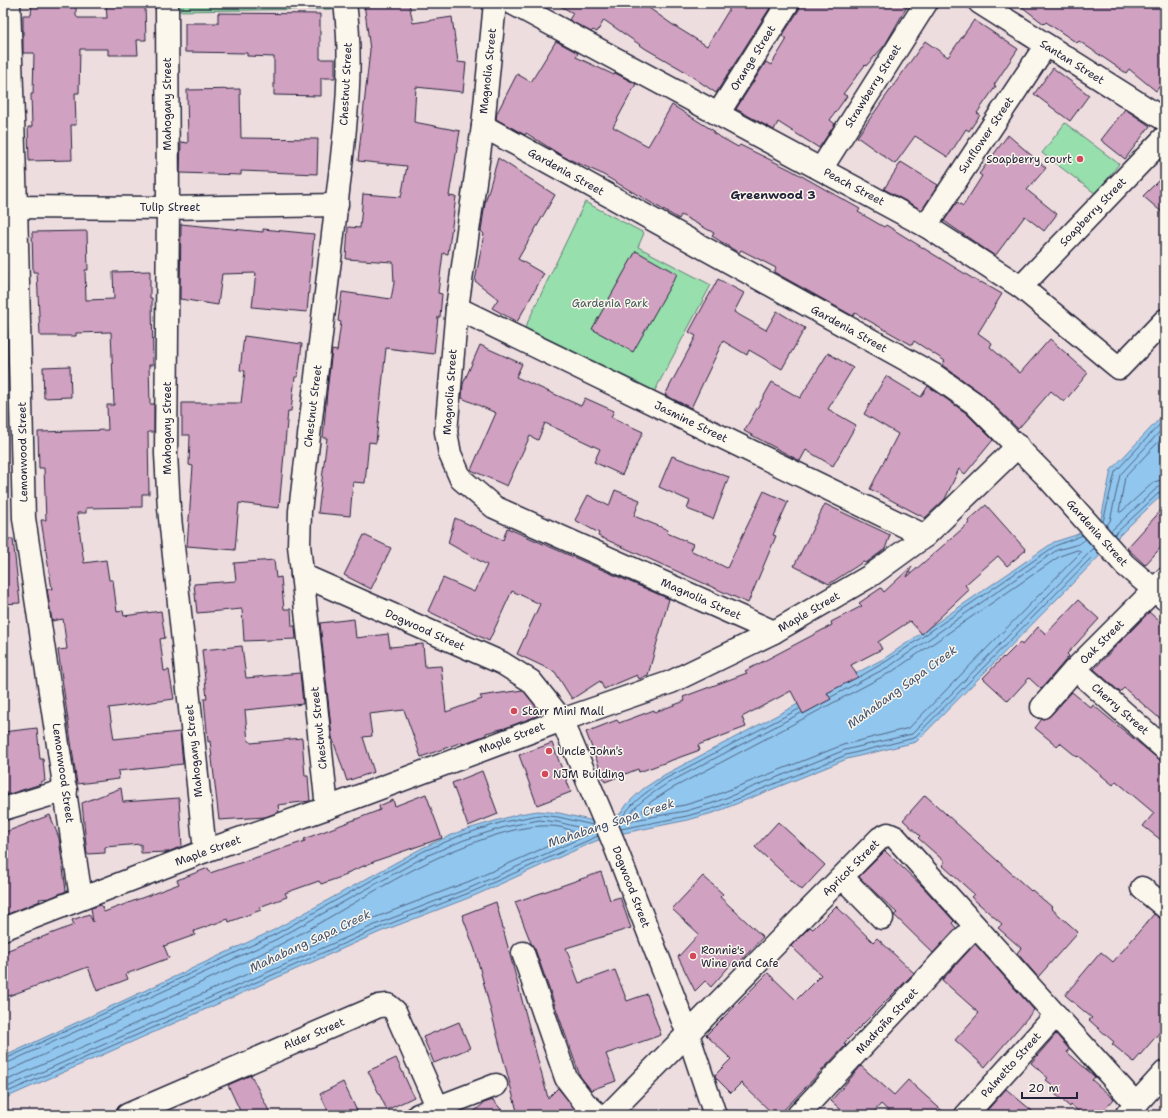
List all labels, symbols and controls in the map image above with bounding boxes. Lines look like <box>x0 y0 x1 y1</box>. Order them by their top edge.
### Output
street label: Orange Street <box>727 22 779 94</box>
street label: Magnolia Street <box>476 27 500 115</box>
street label: Santan Street <box>1037 36 1107 88</box>
street label: Strawberry Street <box>841 41 905 131</box>
street label: Chestnut Street <box>336 42 356 126</box>
street label: Mahogany Street <box>160 57 175 151</box>
street label: Sunflower Street <box>955 94 1017 176</box>
street label: Gardenia Street <box>525 145 607 199</box>
place label: Soapberry court <box>986 152 1072 167</box>
marker: Soapberry court <box>1075 154 1085 164</box>
street label: Peach Street <box>821 165 887 209</box>
street label: Soapberry Street <box>1056 174 1130 250</box>
district label: Greenwood 3 <box>730 187 816 203</box>
street label: Tulip Street <box>140 200 201 215</box>
park label: Gardenia Park <box>572 296 648 311</box>
street label: Gardenia Street <box>808 302 890 356</box>
street label: Magnolia Street <box>440 348 461 436</box>
street label: Chestnut Street <box>300 364 326 448</box>
street label: Mahogany Street <box>160 381 175 475</box>
street label: Jasmine Street <box>652 398 730 446</box>
street label: Lemonwood Street <box>15 401 31 502</box>
street label: Gardenia Street <box>1063 496 1131 570</box>
street label: Magnolia Street <box>658 575 744 623</box>
street label: Maple Street <box>775 588 843 636</box>
street label: Dogwood Street <box>383 606 468 654</box>
street label: Oak Street <box>1077 616 1128 667</box>
water label: Mahabang Sapa Creek <box>844 642 960 732</box>
street label: Cherry Street <box>1088 680 1152 738</box>
street label: Chestnut Street <box>307 686 331 770</box>
street label: Mahogany Street <box>182 704 206 798</box>
place label: Starr Mini Mall <box>522 704 605 719</box>
marker: Starr Mini Mall <box>509 706 519 716</box>
street label: Maple Street <box>477 719 547 757</box>
street label: Lemonwood Street <box>49 722 77 824</box>
place label: Uncle John's <box>557 744 623 759</box>
marker: Uncle John's <box>544 746 554 756</box>
place label: NJM Building <box>553 767 625 782</box>
marker: NJM Building <box>540 769 550 779</box>
water label: Mahabang Sapa Creek <box>546 795 676 851</box>
street label: Maple Street <box>173 832 243 870</box>
street label: Apricot Street <box>819 836 883 900</box>
street label: Dogwood Street <box>609 844 654 930</box>
water label: Mahabang Sapa Creek <box>247 906 373 976</box>
place label: Ronnie's Wine and Cafe <box>701 943 779 971</box>
marker: Ronnie's Wine and Cafe <box>688 951 698 961</box>
street label: Madroña Street <box>853 985 922 1057</box>
street label: Alder Street <box>281 1014 347 1054</box>
street label: Palmetto Street <box>978 1029 1045 1101</box>
scale bar <box>1022 1074 1077 1100</box>
text: 20 m <box>1028 1080 1059 1096</box>

